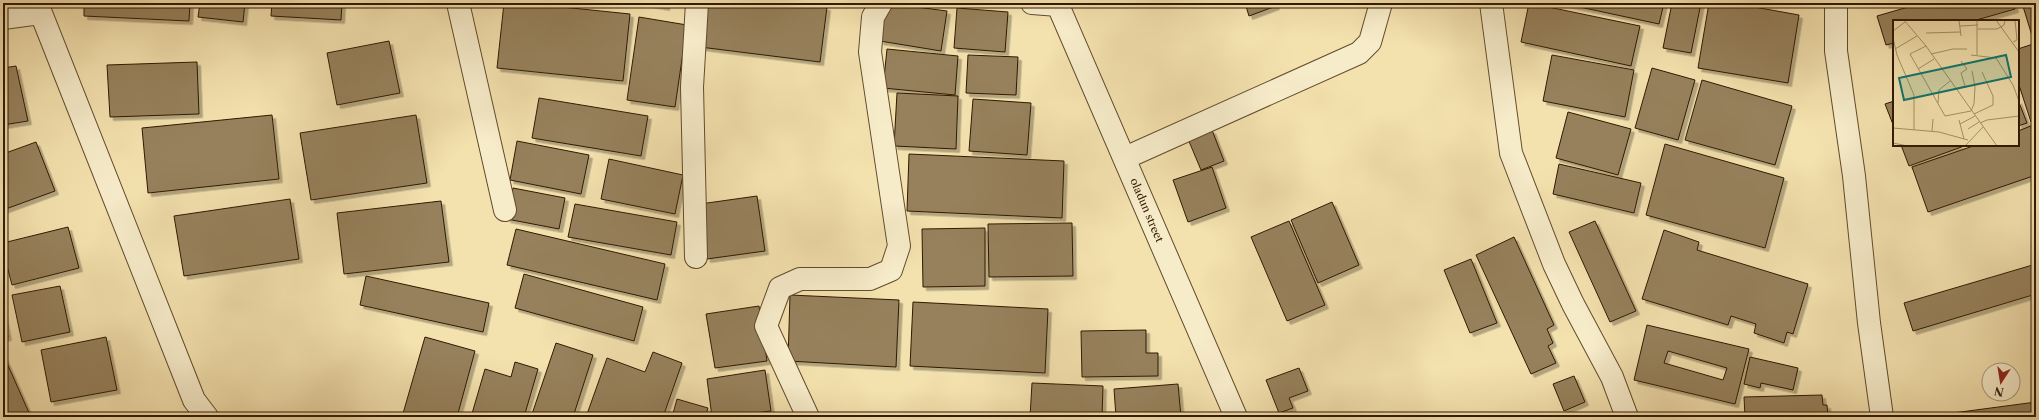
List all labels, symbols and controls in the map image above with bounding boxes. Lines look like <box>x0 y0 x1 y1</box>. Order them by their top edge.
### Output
inset map <box>1893 20 2019 146</box>
street label: oladun street <box>1127 176 1167 244</box>
north arrow <box>1981 362 2021 402</box>
text: N <box>1992 384 2005 400</box>

